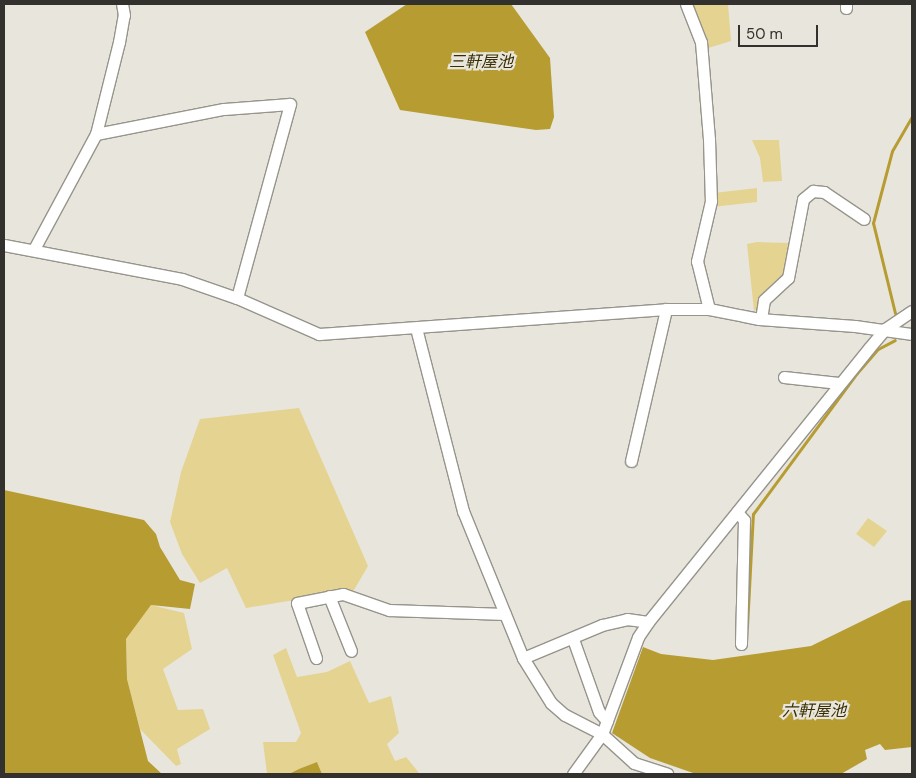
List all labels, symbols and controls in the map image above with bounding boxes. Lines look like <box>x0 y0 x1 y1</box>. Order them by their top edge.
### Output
scale bar <box>741 15 821 47</box>
text: 50 m <box>746 24 783 44</box>
water label: 三軒屋池 <box>449 52 513 72</box>
water label: 六軒屋池 <box>782 701 846 721</box>

